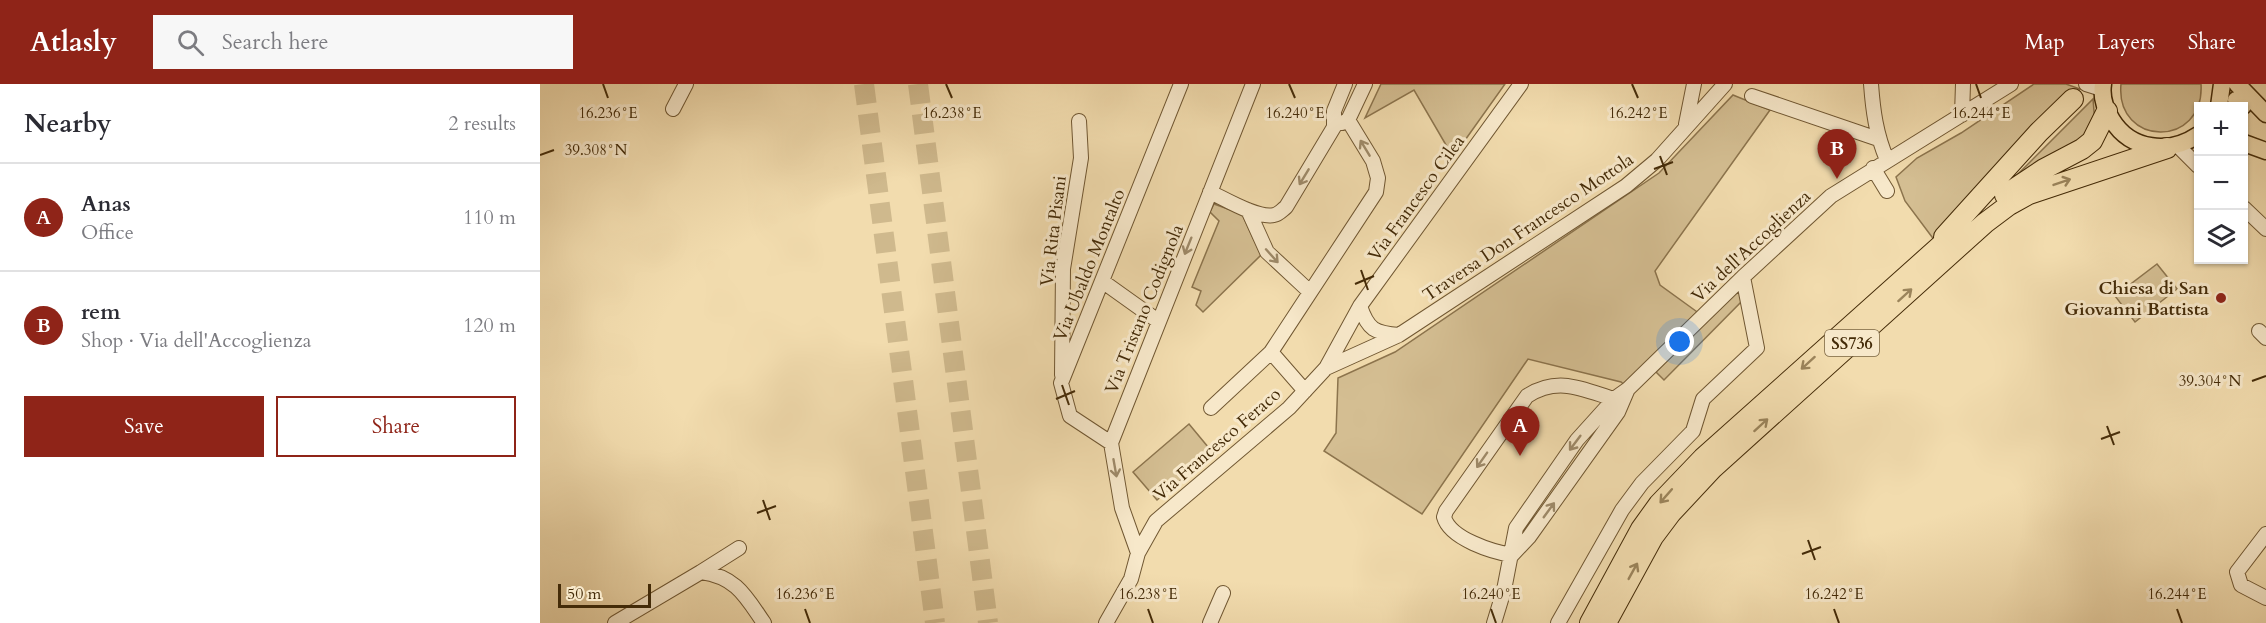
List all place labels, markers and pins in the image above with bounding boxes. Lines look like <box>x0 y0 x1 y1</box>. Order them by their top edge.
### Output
pin: B <box>1818 130 1856 179</box>
place label: Chiesa di San Giovanni Battista <box>2064 276 2209 322</box>
marker: Chiesa di San Giovanni Battista <box>2214 291 2228 305</box>
pin: A <box>1500 406 1540 456</box>

